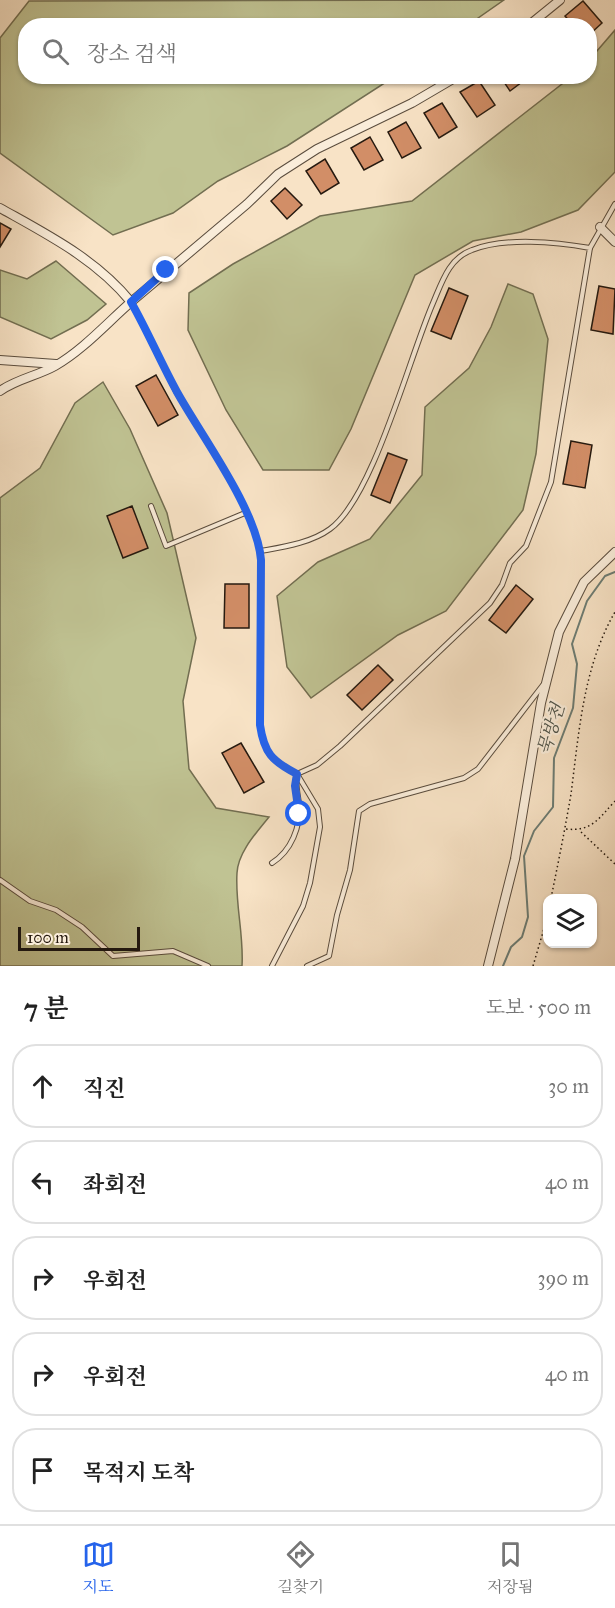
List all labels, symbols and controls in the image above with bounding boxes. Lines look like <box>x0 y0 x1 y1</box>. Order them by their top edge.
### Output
search box <box>18 18 597 84</box>
icon: search <box>39 35 72 68</box>
text: 장소 검색 <box>87 40 177 67</box>
route end <box>152 256 178 282</box>
water label: 묵방천 <box>533 699 570 757</box>
route start <box>285 800 311 826</box>
map controls <box>543 894 597 948</box>
button: layers <box>543 894 597 948</box>
scale bar <box>18 924 140 952</box>
text: 100 m <box>27 928 69 947</box>
text: 7 분 <box>24 992 69 1024</box>
text: 도보 · 500 m <box>486 995 591 1019</box>
icon: ahead <box>26 1070 59 1103</box>
text: 30 m <box>548 1074 589 1098</box>
text: 직진 <box>83 1075 126 1102</box>
icon: left <box>26 1166 59 1199</box>
text: 40 m <box>545 1170 589 1194</box>
text: 좌회전 <box>83 1171 147 1198</box>
icon: right <box>26 1262 59 1295</box>
text: 390 m <box>538 1266 589 1290</box>
text: 우회전 <box>83 1267 147 1294</box>
icon: right <box>26 1358 59 1391</box>
text: 40 m <box>545 1362 589 1386</box>
text: 우회전 <box>83 1363 147 1390</box>
icon: arrive <box>26 1454 59 1487</box>
text: 목적지 도착 <box>83 1459 194 1486</box>
tab: 지도 <box>82 1538 115 1597</box>
tab: 길찾기 <box>278 1538 324 1597</box>
tab: 저장됨 <box>487 1538 533 1597</box>

